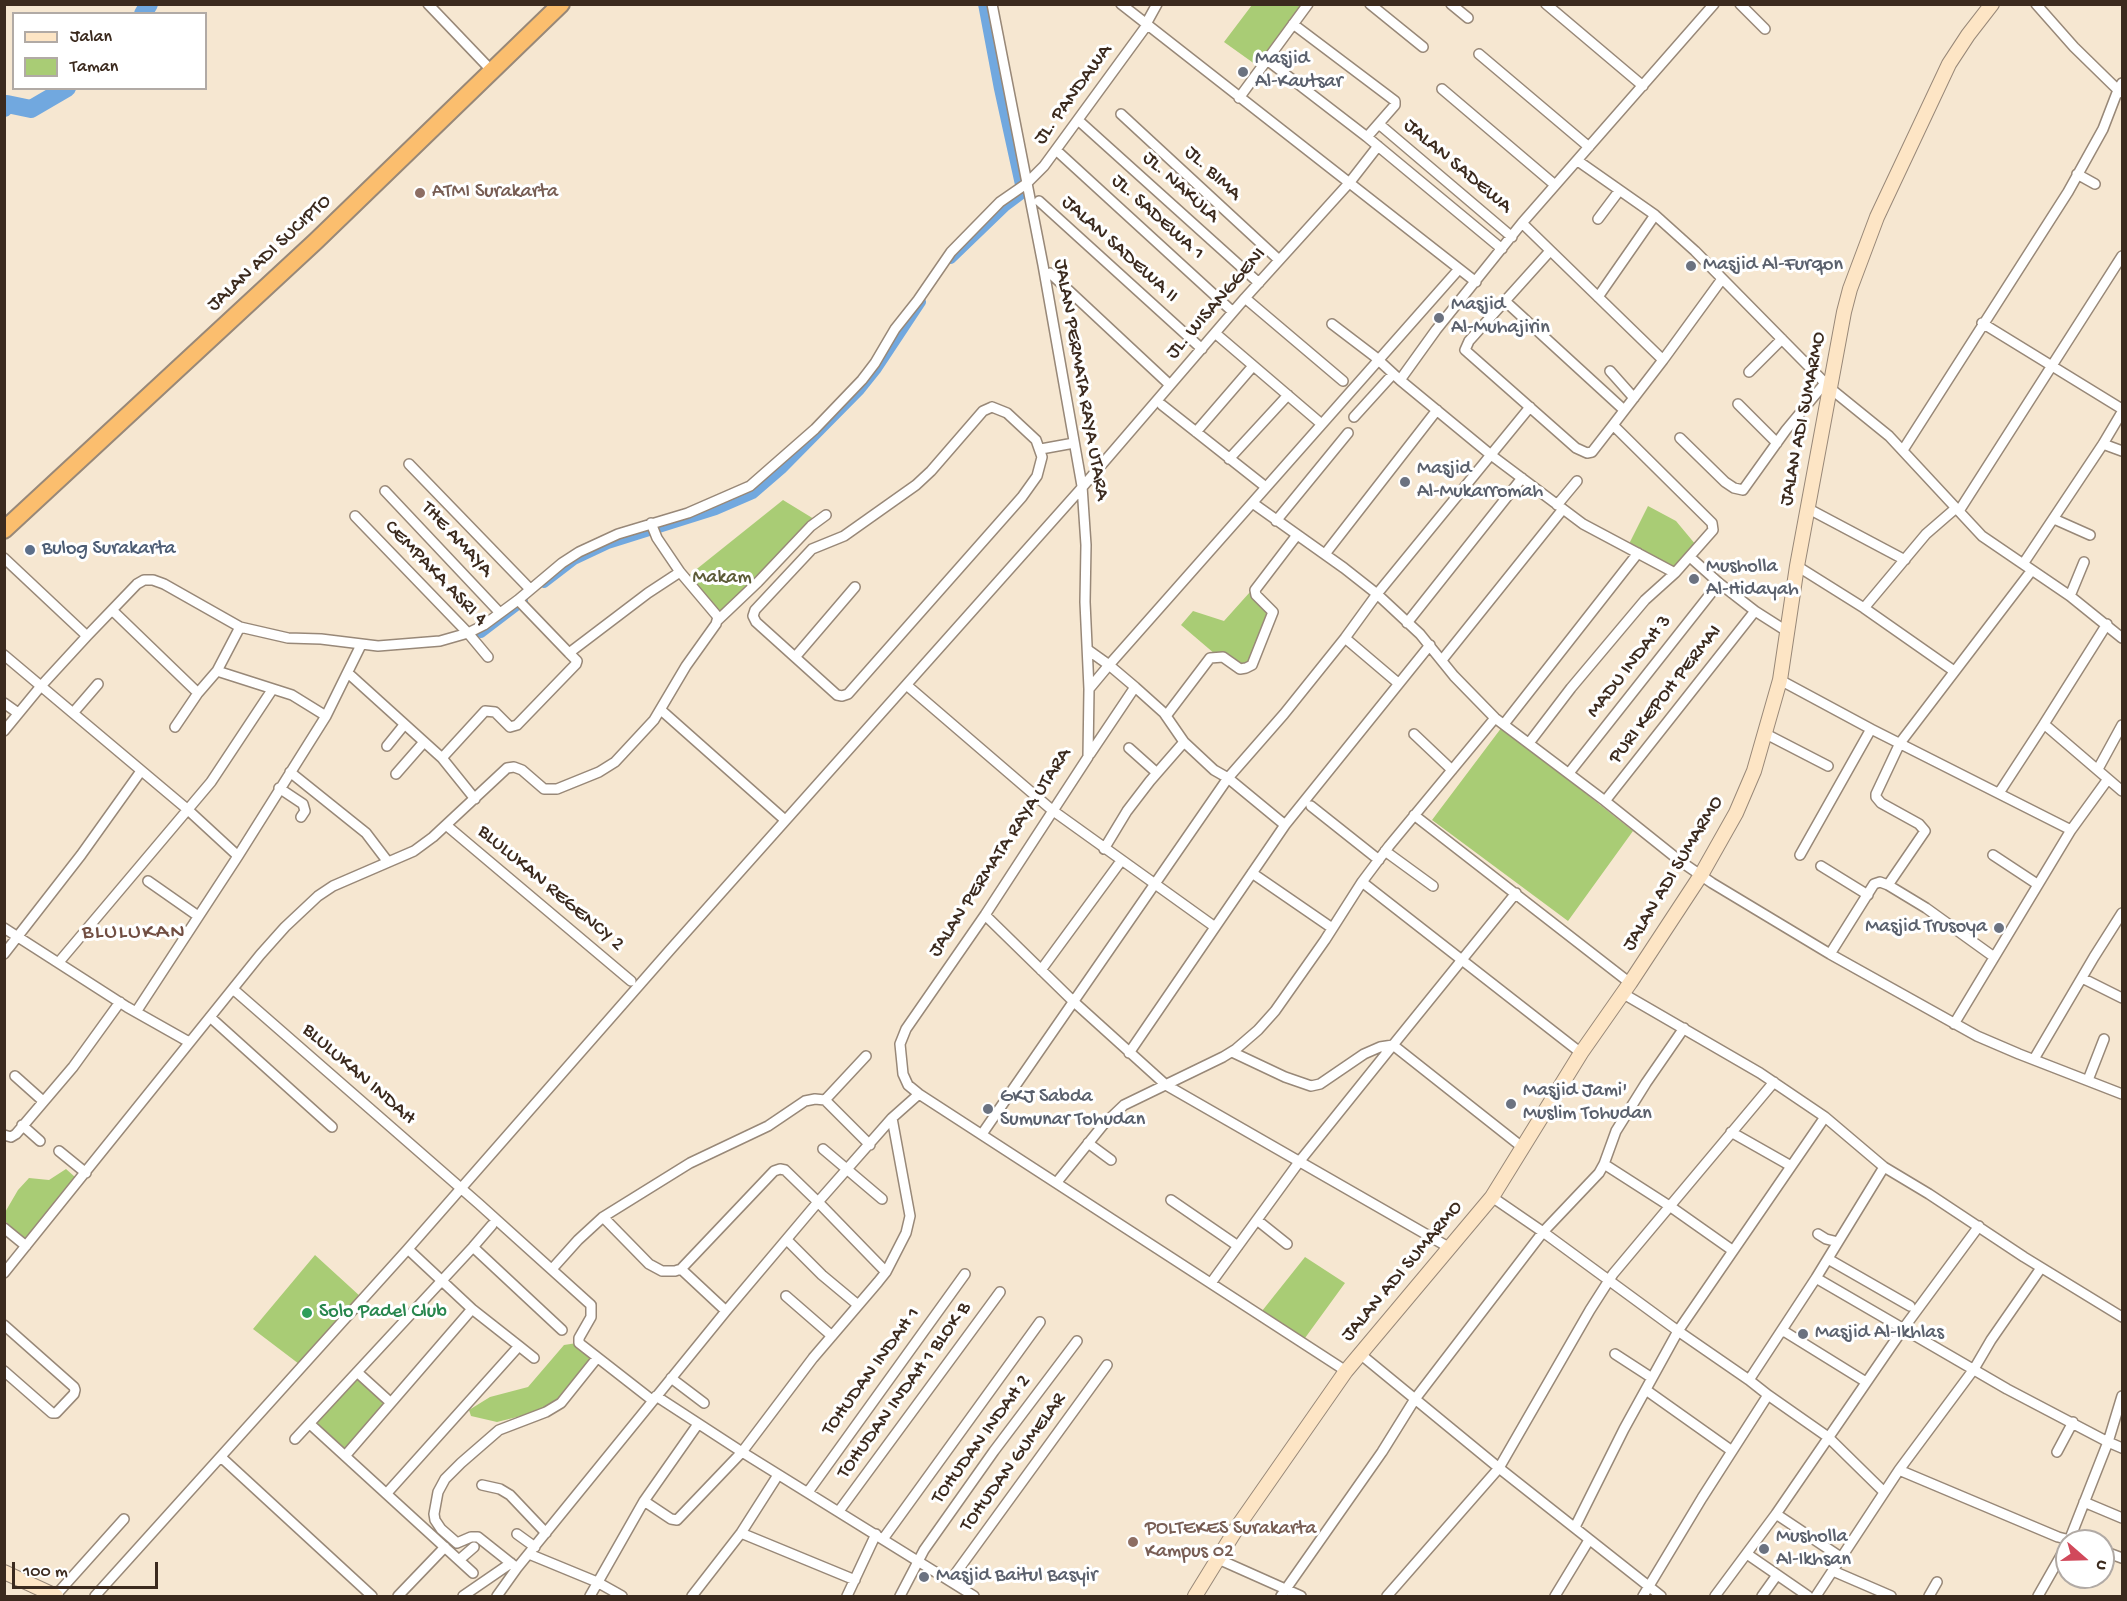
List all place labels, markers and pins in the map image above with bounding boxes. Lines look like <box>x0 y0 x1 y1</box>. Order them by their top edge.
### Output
place label: Masjid Al-Kautsar <box>1255 48 1343 95</box>
marker: Masjid Al-Kautsar <box>1236 65 1250 79</box>
place label: ATMI Surakarta <box>432 181 558 205</box>
marker: ATMI Surakarta <box>413 186 427 200</box>
place label: Masjid Al-Furqon <box>1703 254 1843 278</box>
marker: Masjid Al-Furqon <box>1684 259 1698 273</box>
place label: Masjid Al-Muhajirin <box>1451 294 1550 341</box>
marker: Masjid Al-Muhajirin <box>1432 311 1446 325</box>
place label: Masjid Al-Mukarromah <box>1417 458 1543 505</box>
marker: Masjid Al-Mukarromah <box>1398 475 1412 489</box>
place label: Bulog Surakarta <box>42 538 176 562</box>
marker: Bulog Surakarta <box>23 543 37 557</box>
place label: Musholla Al-Hidayah <box>1706 556 1799 603</box>
marker: Musholla Al-Hidayah <box>1687 572 1701 586</box>
place label: Masjid Trusoya <box>1865 916 1987 940</box>
marker: Masjid Trusoya <box>1992 921 2006 935</box>
place label: Masjid Jami' Muslim Tohudan <box>1523 1080 1652 1127</box>
place label: GKJ Sabda Sumunar Tohudan <box>1000 1086 1145 1133</box>
marker: Masjid Jami' Muslim Tohudan <box>1504 1097 1518 1111</box>
marker: GKJ Sabda Sumunar Tohudan <box>981 1102 995 1116</box>
place label: Solo Padel Club <box>319 1301 447 1325</box>
marker: Solo Padel Club <box>300 1306 314 1320</box>
place label: Masjid Al-Ikhlas <box>1815 1322 1944 1346</box>
marker: Masjid Al-Ikhlas <box>1796 1327 1810 1341</box>
place label: POLTEKES Surakarta Kampus 02 <box>1145 1518 1316 1565</box>
place label: Musholla Al-Ikhsan <box>1776 1526 1851 1573</box>
marker: POLTEKES Surakarta Kampus 02 <box>1126 1535 1140 1549</box>
marker: Musholla Al-Ikhsan <box>1757 1542 1771 1556</box>
place label: Masjid Baitul Basyir <box>936 1565 1097 1589</box>
marker: Masjid Baitul Basyir <box>917 1570 931 1584</box>

